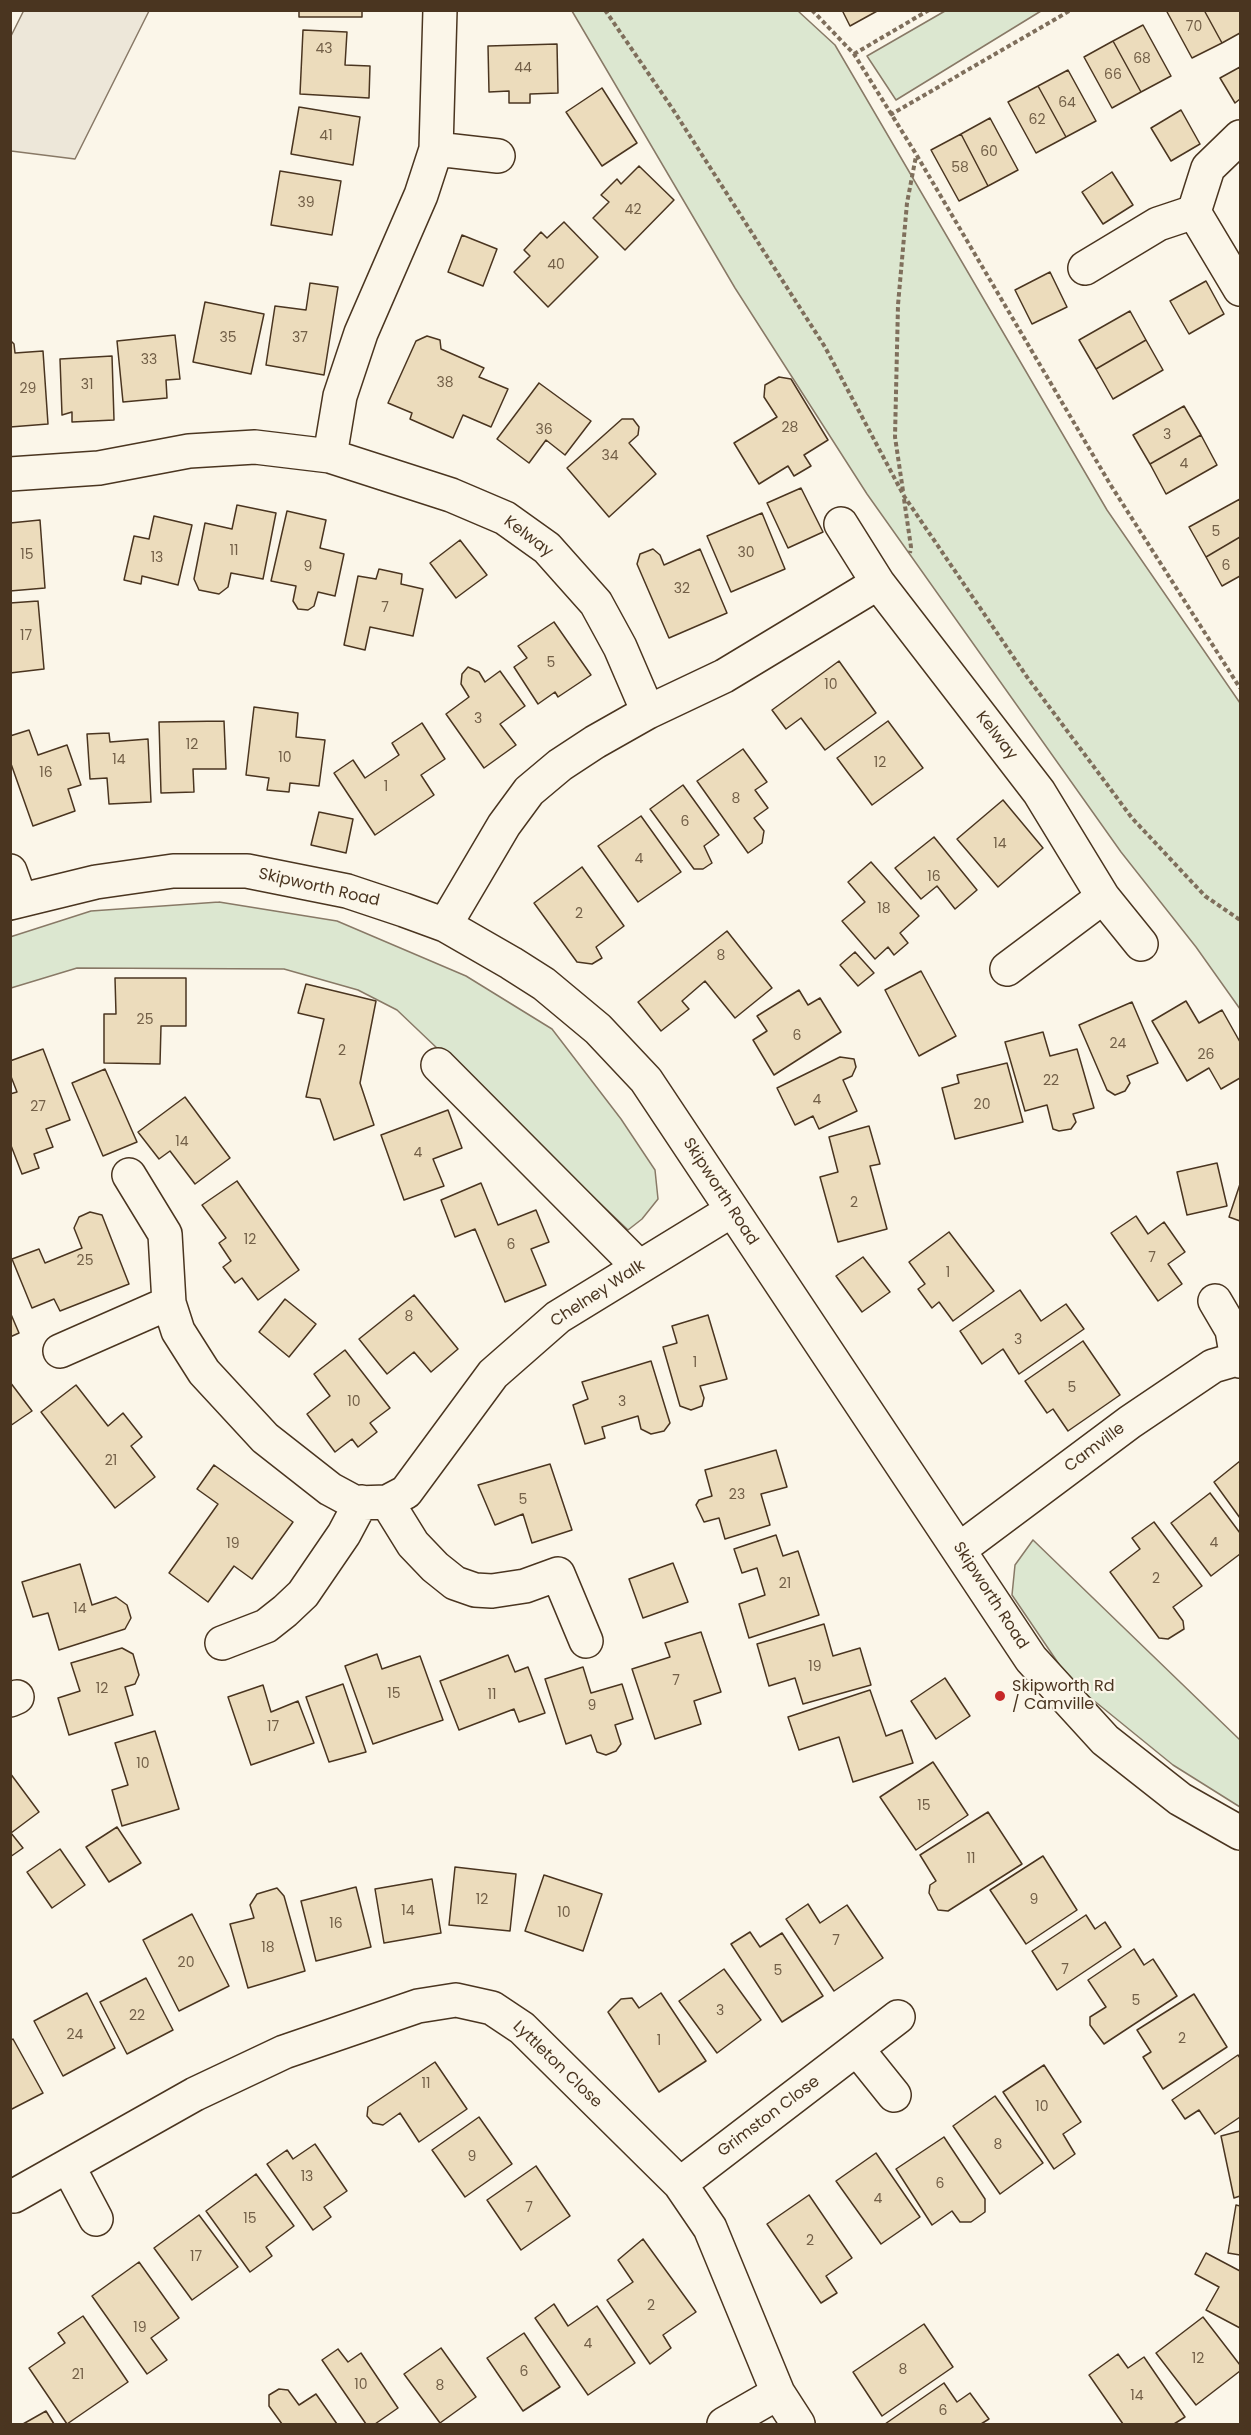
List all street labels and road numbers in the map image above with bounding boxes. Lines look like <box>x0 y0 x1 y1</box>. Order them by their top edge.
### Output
street label: Kelway <box>500 512 556 562</box>
street label: Kelway <box>971 708 1021 764</box>
street label: Skipworth Road <box>257 865 381 911</box>
street label: Skipworth Road <box>678 1135 762 1249</box>
street label: Chelney Walk <box>547 1256 649 1332</box>
street label: Camville <box>1061 1419 1129 1477</box>
street label: Skipworth Road <box>948 1539 1032 1653</box>
street label: Lyttleton Close <box>508 2018 606 2112</box>
street label: Grimston Close <box>714 2072 824 2162</box>

